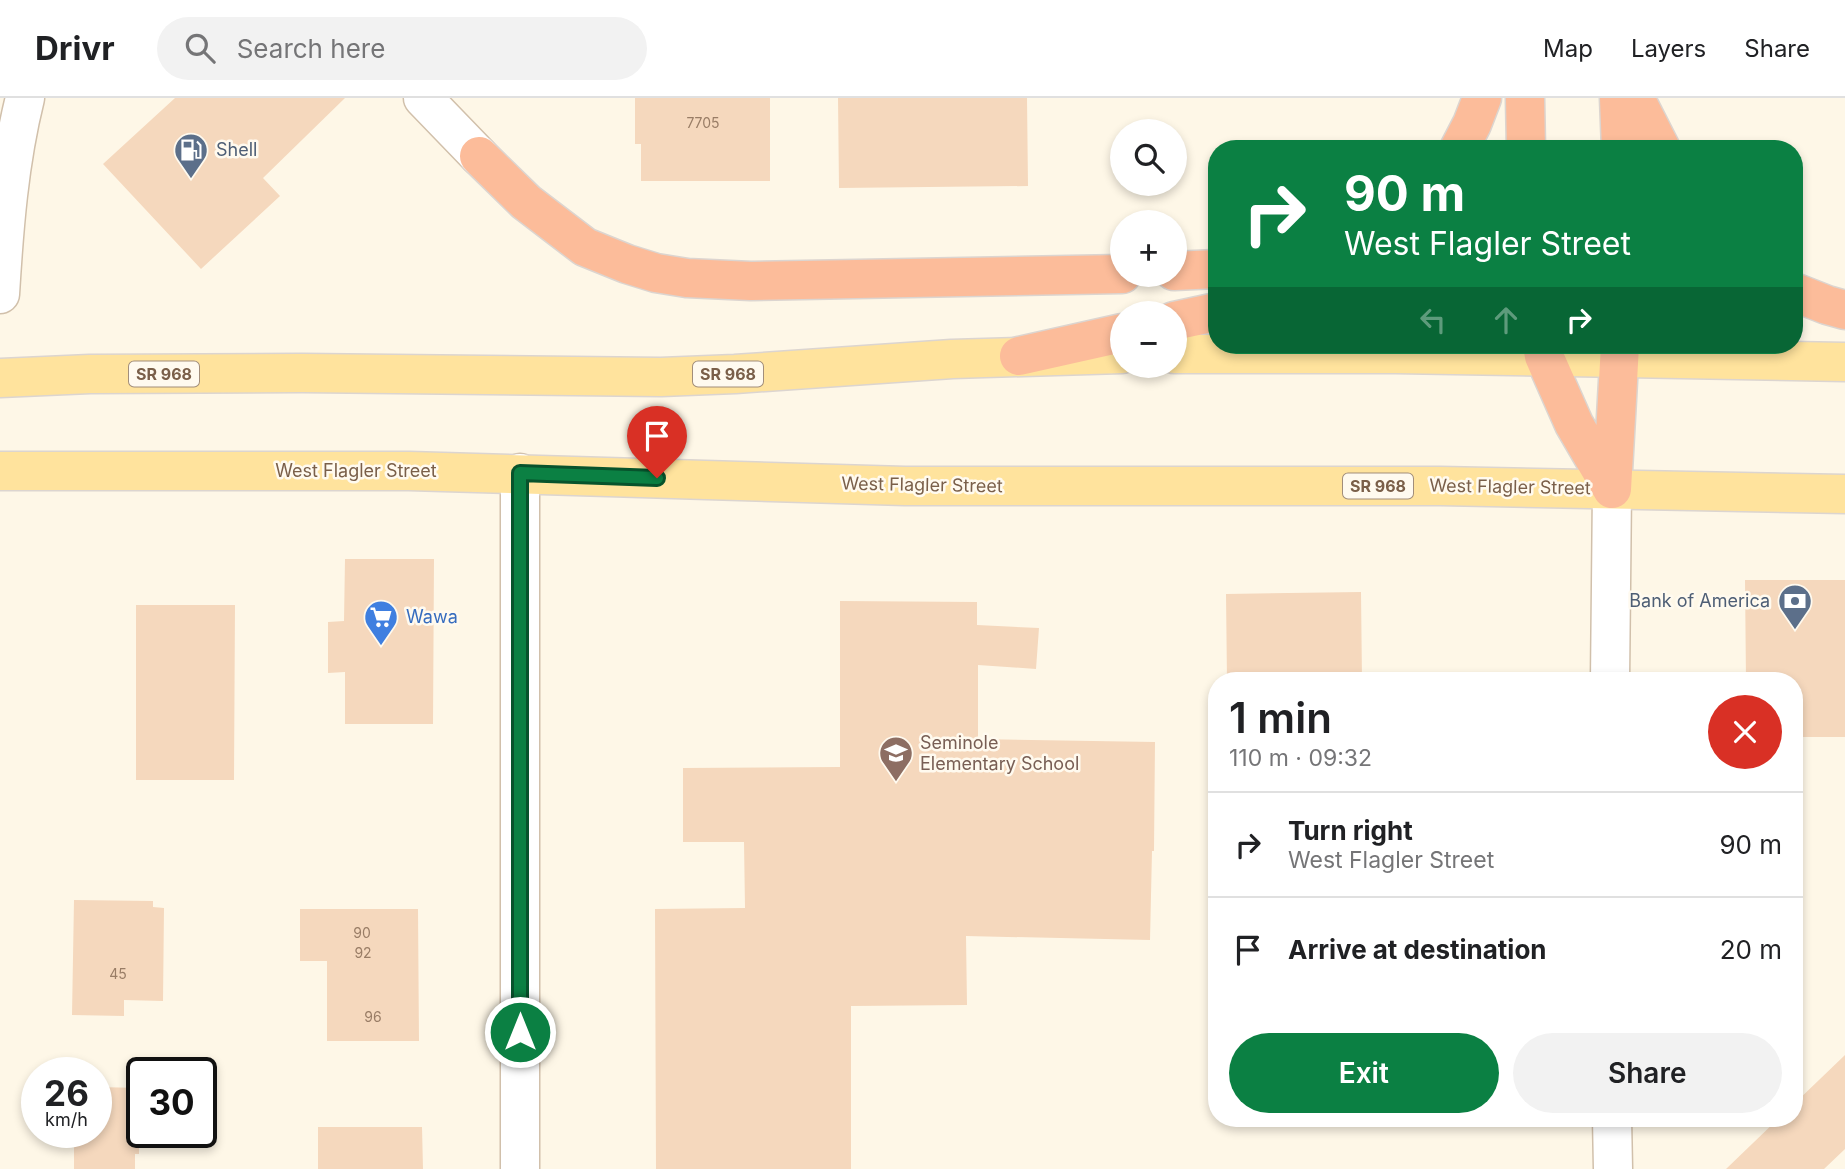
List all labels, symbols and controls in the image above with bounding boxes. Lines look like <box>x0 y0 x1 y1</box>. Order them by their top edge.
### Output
search box <box>157 17 647 80</box>
text: Drivr <box>35 28 115 68</box>
icon: search <box>181 29 219 67</box>
text: Search here <box>237 33 385 64</box>
text: Map <box>1543 34 1593 63</box>
text: Layers <box>1631 34 1706 63</box>
text: Share <box>1744 34 1810 63</box>
house number: 7705 <box>686 114 720 131</box>
map controls <box>1110 119 1187 378</box>
button: search <box>1110 119 1187 196</box>
fuel station icon: Shell <box>172 131 210 180</box>
place label: Shell <box>216 139 257 160</box>
text: 90 m <box>1344 164 1465 223</box>
icon: right <box>1229 168 1320 259</box>
button: + <box>1110 210 1187 287</box>
text: West Flagler Street <box>1344 224 1631 263</box>
button: − <box>1110 301 1187 378</box>
icon: left <box>1414 301 1452 339</box>
icon: ahead <box>1487 301 1525 339</box>
icon: right <box>1560 301 1598 339</box>
road number: SR 968 <box>129 362 199 386</box>
road number: SR 968 <box>693 362 763 386</box>
pin <box>627 406 687 478</box>
icon: arrive <box>638 417 676 455</box>
street label: West Flagler Street <box>275 460 437 481</box>
street label: West Flagler Street <box>841 473 1003 496</box>
road number: SR 968 <box>1343 474 1413 498</box>
street label: West Flagler Street <box>1429 475 1591 498</box>
bank icon: Bank of America <box>1776 582 1814 631</box>
place label: Bank of America <box>1629 590 1770 611</box>
supermarket icon: Wawa <box>362 598 400 647</box>
place label: Wawa <box>406 606 458 627</box>
text: 1 min <box>1229 692 1332 743</box>
button: close <box>1708 695 1782 769</box>
place label: Seminole Elementary School <box>920 732 1079 774</box>
school or university icon: Seminole Elementary School <box>877 734 915 783</box>
text: 110 m · 09:32 <box>1229 744 1372 772</box>
text: Turn right <box>1288 815 1413 846</box>
icon: right <box>1229 826 1267 864</box>
text: 90 m <box>1719 829 1782 860</box>
text: West Flagler Street <box>1288 846 1494 874</box>
house number: 90 <box>353 924 371 941</box>
icon: arrive <box>1229 931 1267 969</box>
text: Arrive at destination <box>1288 934 1547 965</box>
text: 20 m <box>1720 934 1782 965</box>
house number: 92 <box>354 944 372 961</box>
house number: 45 <box>109 965 127 982</box>
position arrow <box>483 995 557 1069</box>
house number: 96 <box>364 1008 382 1025</box>
button: Exit <box>1229 1033 1499 1113</box>
button: Share <box>1513 1033 1782 1113</box>
speed limit sign: 30 <box>126 1057 217 1148</box>
text: 26 <box>44 1072 89 1114</box>
text: km/h <box>45 1109 88 1130</box>

